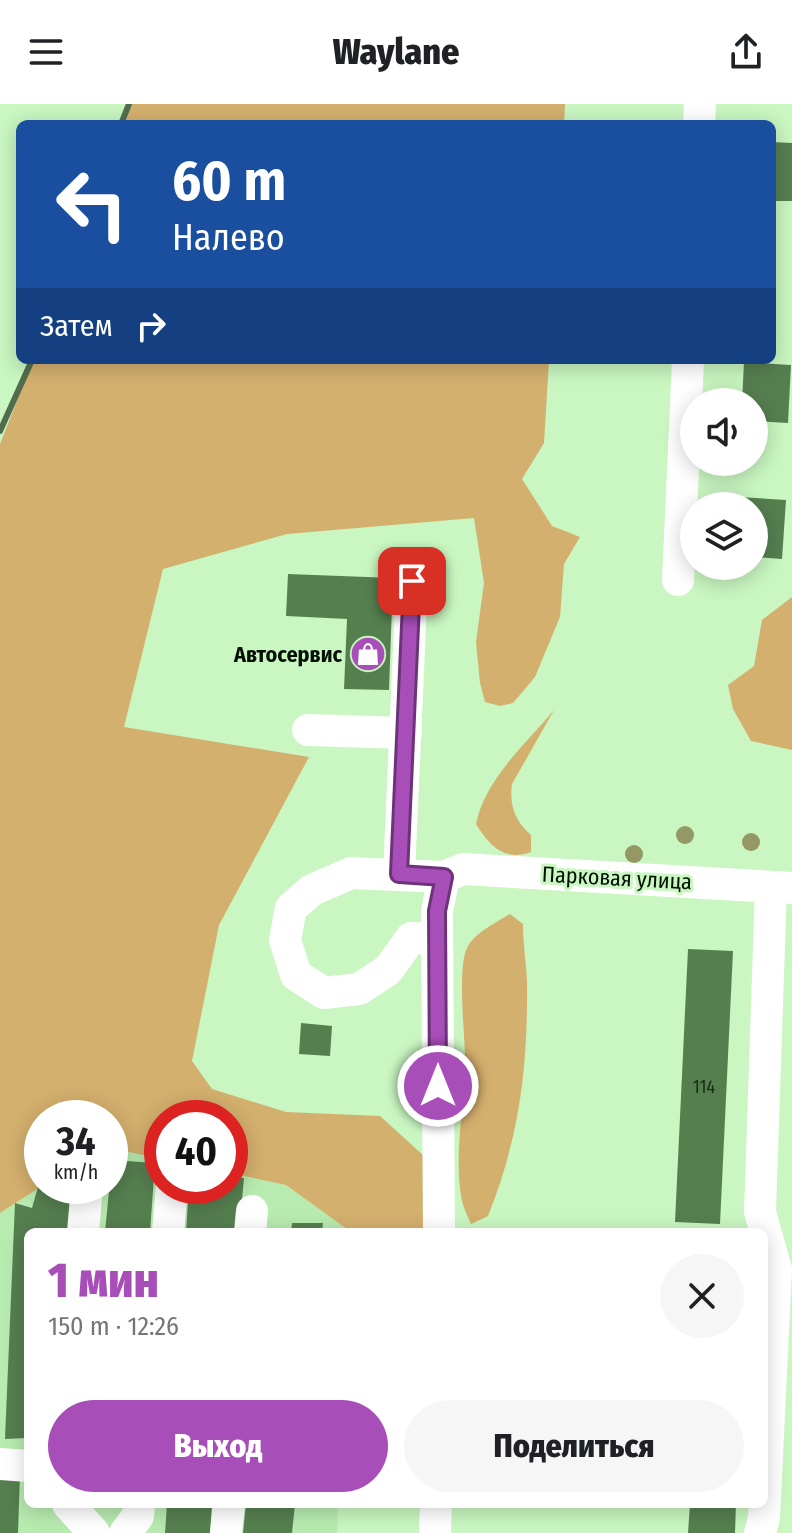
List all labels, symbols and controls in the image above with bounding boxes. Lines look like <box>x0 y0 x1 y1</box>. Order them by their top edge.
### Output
icon: menu <box>24 30 68 74</box>
text: Waylane <box>333 30 459 74</box>
icon: share <box>724 30 768 74</box>
text: 60 m <box>172 148 286 215</box>
icon: left <box>40 152 144 256</box>
text: Налево <box>172 216 285 260</box>
icon: right <box>129 304 173 348</box>
text: Затем <box>40 308 113 344</box>
map controls <box>680 388 768 580</box>
button: sound <box>680 388 768 476</box>
button: layers <box>680 492 768 580</box>
pin <box>378 547 446 615</box>
icon: arrive <box>390 559 434 603</box>
shop icon: Автосервис <box>349 635 387 673</box>
place label: Автосервис <box>233 641 342 668</box>
street label: Парковая улица <box>541 861 693 895</box>
position arrow <box>396 1044 480 1128</box>
house number: 114 <box>693 1076 716 1098</box>
speed limit sign: 40 <box>144 1100 248 1204</box>
text: 34 <box>56 1118 96 1166</box>
text: km/h <box>54 1160 98 1184</box>
text: 1 мин <box>48 1252 159 1310</box>
button: close <box>660 1254 744 1338</box>
text: 150 m · 12:26 <box>48 1311 179 1342</box>
button: Выход <box>48 1400 388 1492</box>
button: Поделиться <box>404 1400 744 1492</box>

